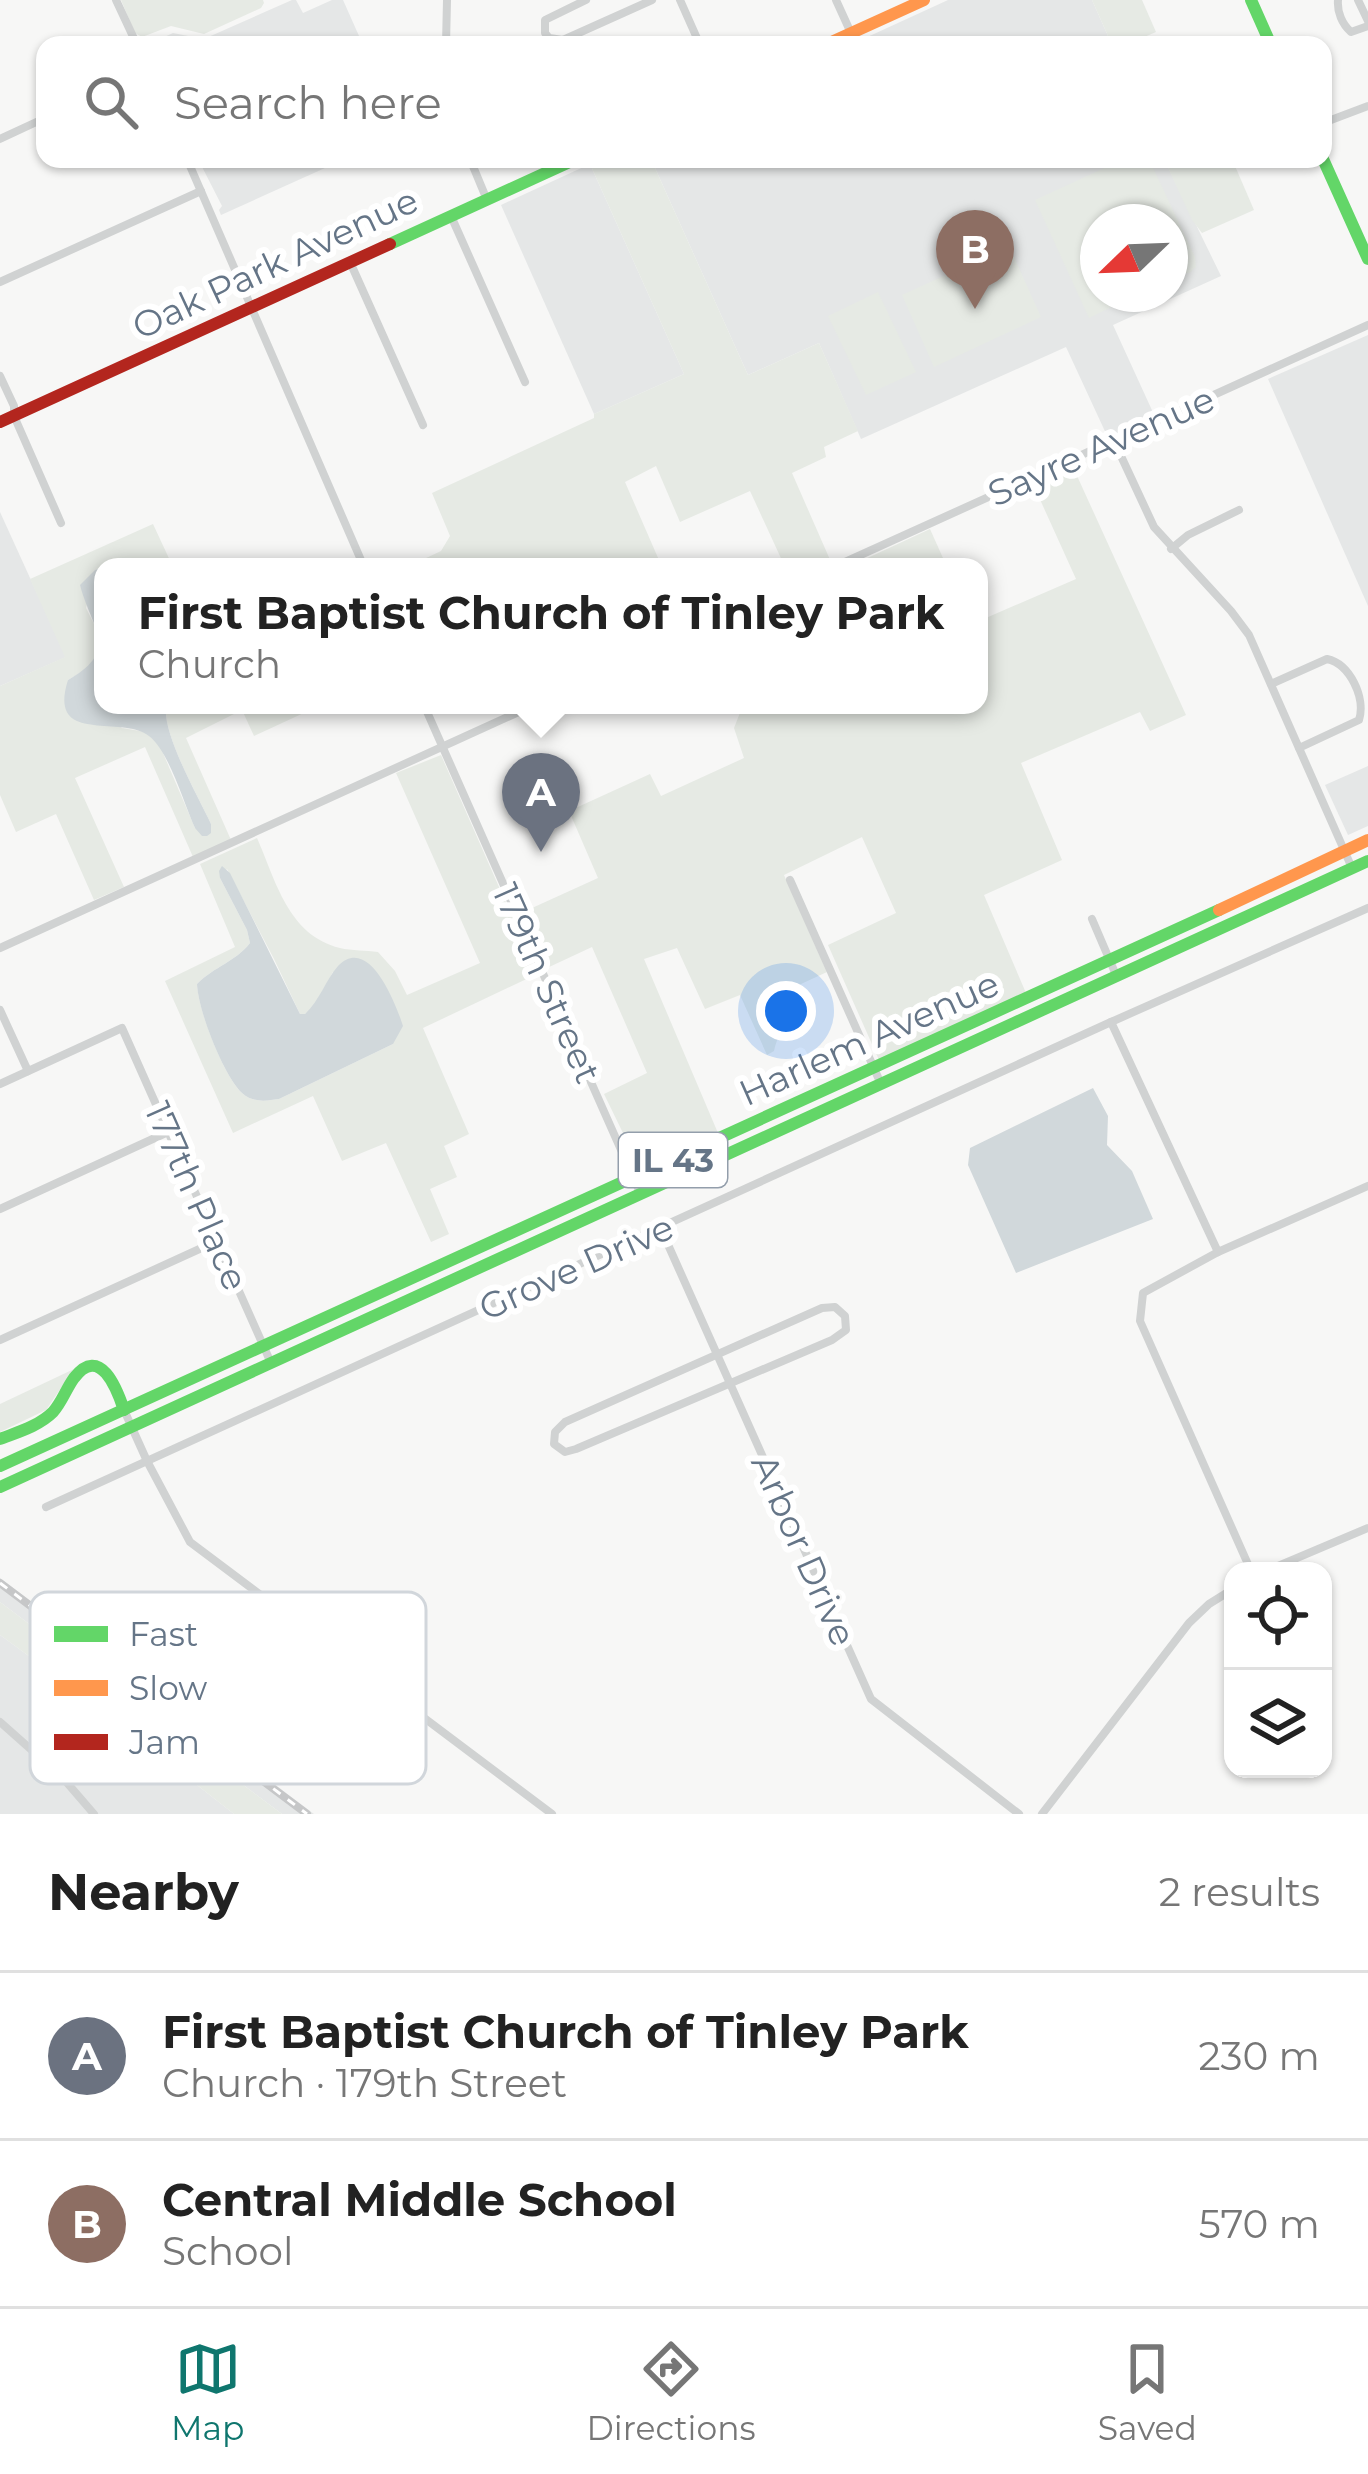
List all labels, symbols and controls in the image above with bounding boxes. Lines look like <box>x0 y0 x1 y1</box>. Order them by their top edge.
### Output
search box <box>36 36 1332 168</box>
icon: search <box>78 69 144 135</box>
text: Search here <box>174 75 442 130</box>
street label: Oak Park Avenue <box>125 178 425 348</box>
north arrow <box>1080 204 1188 312</box>
pin: B <box>936 210 1014 309</box>
street label: Sayre Avenue <box>981 376 1221 516</box>
popup <box>94 558 988 714</box>
text: First Baptist Church of Tinley Park <box>138 585 944 640</box>
text: Church <box>138 640 281 688</box>
pin: A <box>502 753 580 852</box>
street label: 179th Street <box>483 876 611 1090</box>
street label: Harlem Avenue <box>732 961 1006 1115</box>
your location <box>756 981 816 1041</box>
street label: 177th Place <box>136 1095 258 1297</box>
road number: IL 43 <box>619 1133 727 1187</box>
street label: Grove Drive <box>472 1205 680 1329</box>
street label: Arbor Drive <box>742 1447 866 1653</box>
map controls <box>1224 1562 1332 1778</box>
button: locate <box>1224 1562 1332 1670</box>
legend <box>30 1592 426 1784</box>
text: Fast <box>129 1614 198 1654</box>
text: Slow <box>129 1668 207 1708</box>
button: layers <box>1224 1670 1332 1778</box>
text: Jam <box>128 1722 200 1762</box>
text: Nearby <box>48 1861 239 1923</box>
text: 2 results <box>1159 1868 1320 1916</box>
text: First Baptist Church of Tinley Park <box>162 2004 969 2059</box>
text: A <box>72 2032 102 2080</box>
text: 230 m <box>1198 2032 1320 2080</box>
text: Church · 179th Street <box>162 2059 567 2107</box>
text: Central Middle School <box>162 2172 677 2227</box>
text: B <box>72 2200 102 2248</box>
text: 570 m <box>1199 2200 1320 2248</box>
text: School <box>162 2227 293 2275</box>
tab: Map <box>171 2336 244 2448</box>
tab: Directions <box>587 2336 756 2448</box>
tab: Saved <box>1098 2336 1197 2448</box>

